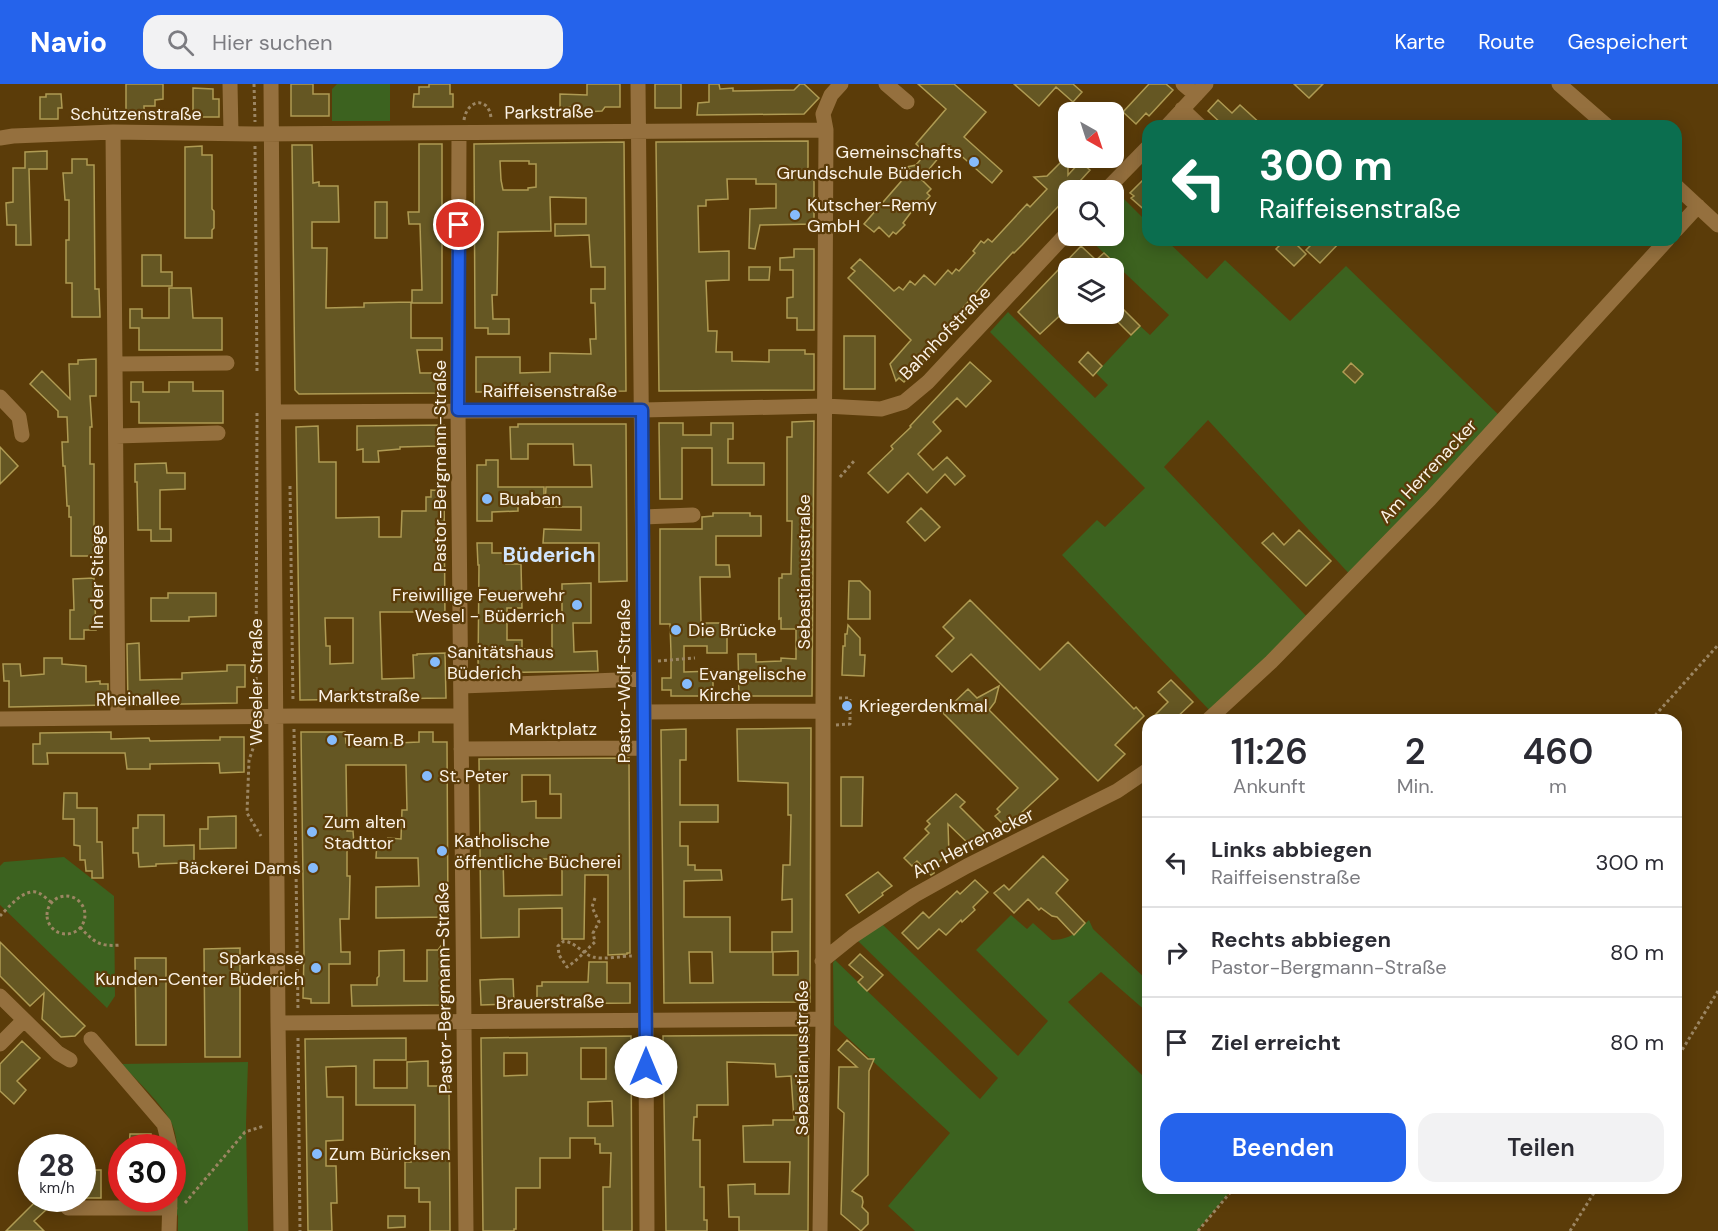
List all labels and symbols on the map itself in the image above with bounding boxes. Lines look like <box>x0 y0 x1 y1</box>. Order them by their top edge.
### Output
street label: Parkstraße <box>504 99 594 125</box>
street label: Schützenstraße <box>70 102 202 126</box>
north arrow <box>1058 102 1124 168</box>
place label: Gemeinschafts Grundschule Büderich <box>776 140 962 185</box>
marker: Gemeinschafts Grundschule Büderich <box>967 155 981 169</box>
place label: Kutscher-Remy GmbH <box>807 193 937 238</box>
pin <box>433 199 484 250</box>
marker: Kutscher-Remy GmbH <box>788 208 802 222</box>
street label: Bahnhofstraße <box>894 281 996 385</box>
street label: Pastor-Bergmann-Straße <box>428 360 452 572</box>
street label: Raiffeisenstraße <box>483 379 617 403</box>
street label: Am Herrenacker <box>1373 414 1483 528</box>
place label: Buaban <box>499 487 561 511</box>
marker: Buaban <box>480 492 494 506</box>
street label: Sebastianusstraße <box>792 494 816 650</box>
street label: In der Stiege <box>85 525 109 629</box>
district label: Büderich <box>503 541 595 569</box>
place label: Freiwillige Feuerwehr Wesel - Büderrich <box>392 583 565 628</box>
marker: Freiwillige Feuerwehr Wesel - Büderrich <box>570 598 584 612</box>
street label: Pastor-Wolf-Straße <box>612 599 636 763</box>
street label: Weseler Straße <box>244 618 268 746</box>
place label: Die Brücke <box>688 618 777 642</box>
marker: Die Brücke <box>669 623 683 637</box>
place label: Sanitätshaus Büderich <box>447 640 554 685</box>
marker: Sanitätshaus Büderich <box>428 655 442 669</box>
place label: Evangelische Kirche <box>699 662 806 707</box>
marker: Evangelische Kirche <box>680 677 694 691</box>
street label: Marktstraße <box>318 684 420 708</box>
street label: Rheinallee <box>96 686 180 712</box>
place label: Kriegerdenkmal <box>859 694 988 718</box>
marker: Kriegerdenkmal <box>840 699 854 713</box>
street label: Marktplatz <box>509 717 597 741</box>
place label: Team B <box>344 728 404 752</box>
marker: Team B <box>325 733 339 747</box>
place label: St. Peter <box>439 764 509 788</box>
marker: St. Peter <box>420 769 434 783</box>
street label: Am Herrenacker <box>908 802 1039 884</box>
place label: Zum alten Stadttor <box>324 810 406 855</box>
marker: Zum alten Stadttor <box>305 825 319 839</box>
place label: Katholische öffentliche Bücherei <box>454 829 621 874</box>
marker: Katholische öffentliche Bücherei <box>435 844 449 858</box>
place label: Bäckerei Dams <box>179 856 301 880</box>
marker: Bäckerei Dams <box>306 861 320 875</box>
street label: Pastor-Bergmann-Straße <box>430 882 458 1094</box>
place label: Sparkasse Kunden-Center Büderich <box>95 946 304 991</box>
marker: Sparkasse Kunden-Center Büderich <box>309 961 323 975</box>
street label: Sebastianusstraße <box>790 980 814 1136</box>
street label: Brauerstraße <box>496 989 604 1015</box>
position arrow <box>614 1035 678 1099</box>
speed limit sign: 30 <box>108 1134 186 1212</box>
place label: Zum Büricksen <box>329 1142 450 1166</box>
marker: Zum Büricksen <box>310 1147 324 1161</box>

